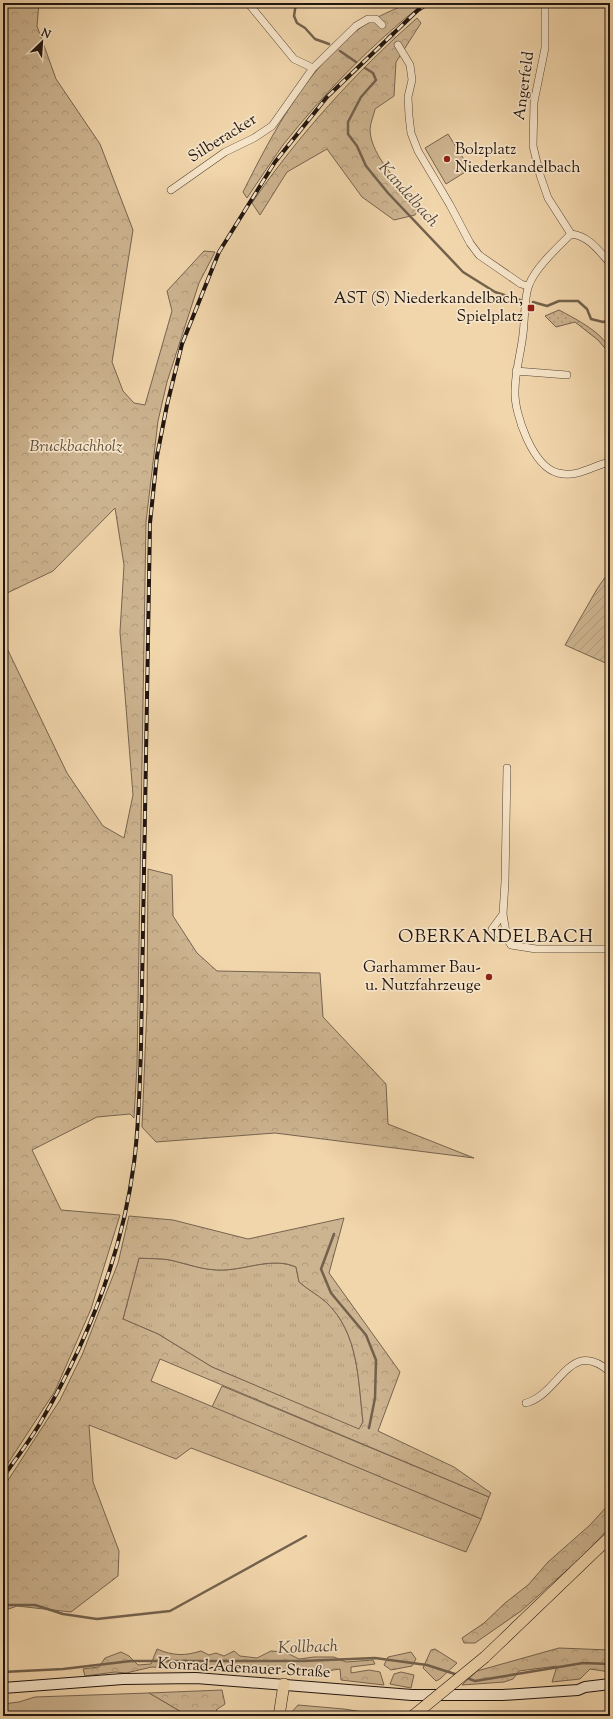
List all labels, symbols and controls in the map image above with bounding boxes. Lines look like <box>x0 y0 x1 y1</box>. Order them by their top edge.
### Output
north arrow <box>22 22 62 62</box>
text: N <box>38 24 53 43</box>
street label: Angerfeld <box>509 50 541 122</box>
street label: Silberacker <box>184 109 262 169</box>
place label: Bolzplatz Niederkandelbach <box>455 139 581 180</box>
marker: Bolzplatz Niederkandelbach <box>442 154 452 164</box>
water label: Kandelbach <box>372 157 444 234</box>
place label: AST (S) Niederkandelbach, Spielplatz <box>334 288 523 329</box>
marker: AST (S) Niederkandelbach, Spielplatz <box>526 303 536 313</box>
park label: Bruckbachholz <box>29 436 123 459</box>
district label: OBERKANDELBACH <box>398 925 594 951</box>
place label: Garhammer Bau- u. Nutzfahrzeuge <box>363 957 481 998</box>
marker: Garhammer Bau- u. Nutzfahrzeuge <box>484 972 494 982</box>
water label: Kollbach <box>277 1635 339 1661</box>
street label: Konrad-Adenauer-Straße <box>157 1653 331 1685</box>

